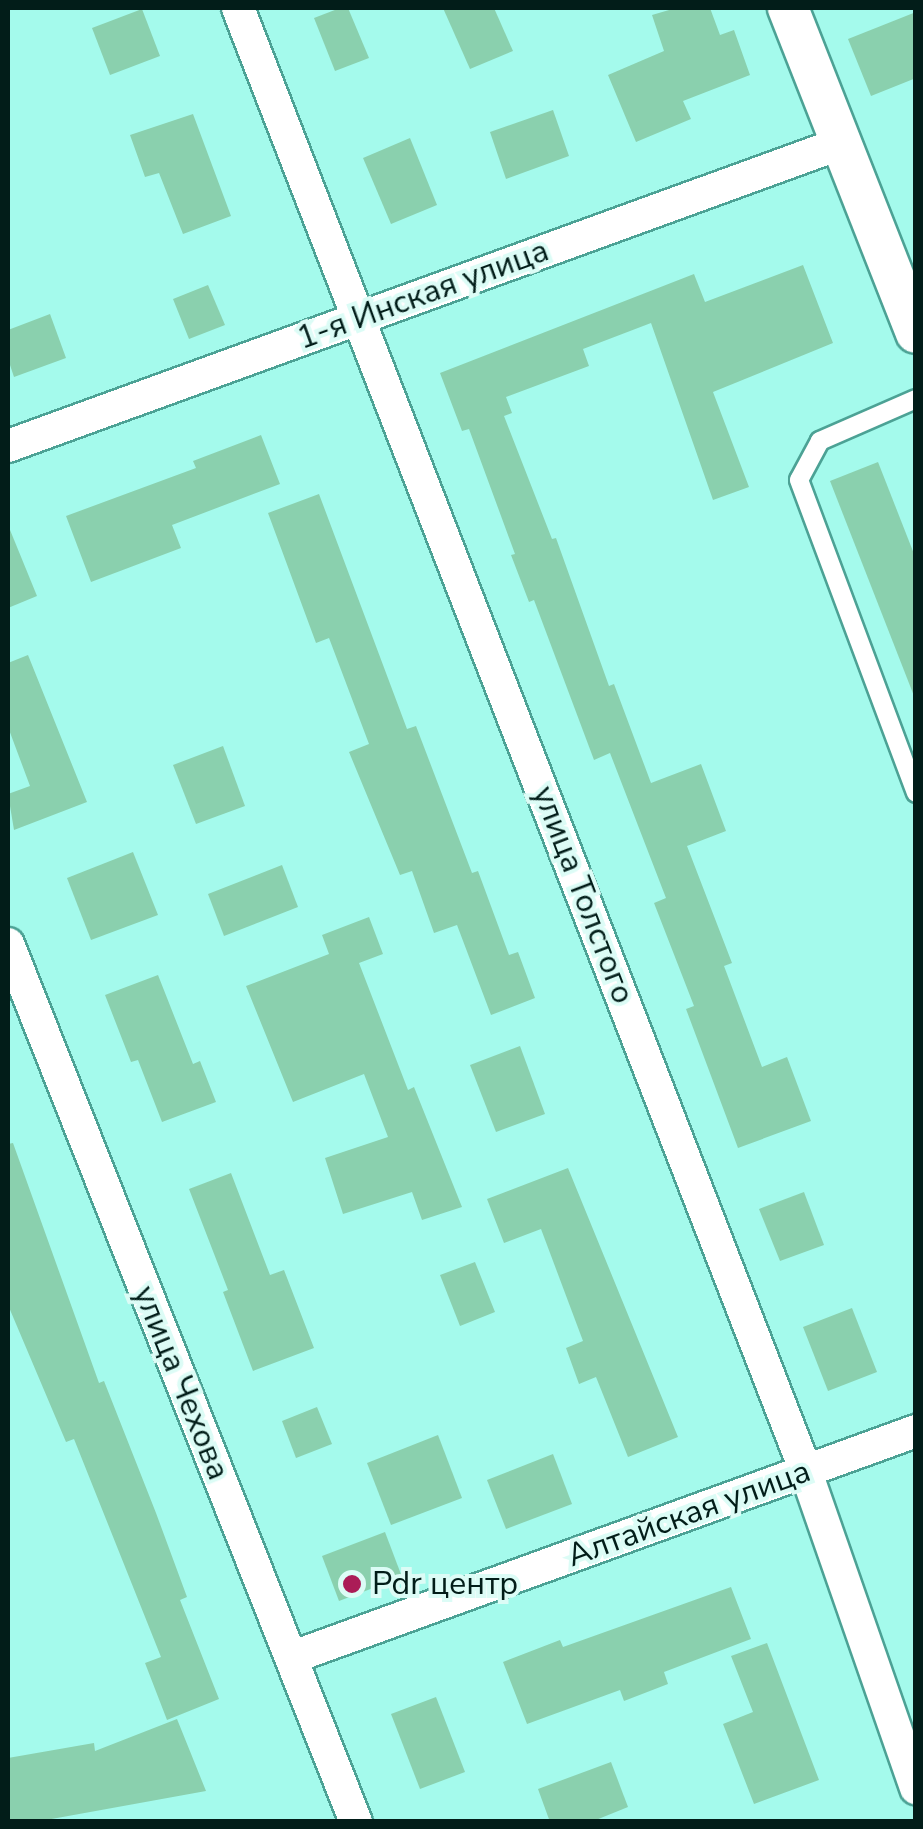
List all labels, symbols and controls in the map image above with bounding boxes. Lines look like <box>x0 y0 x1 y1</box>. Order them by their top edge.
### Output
street label: 1-я Инская улица <box>292 232 554 358</box>
street label: улица Толстого <box>524 781 642 1009</box>
street label: улица Чехова <box>125 1280 237 1486</box>
street label: Алтайская улица <box>562 1452 816 1576</box>
place label: Pdr центр <box>372 1565 518 1603</box>
marker: Pdr центр <box>341 1573 363 1595</box>

